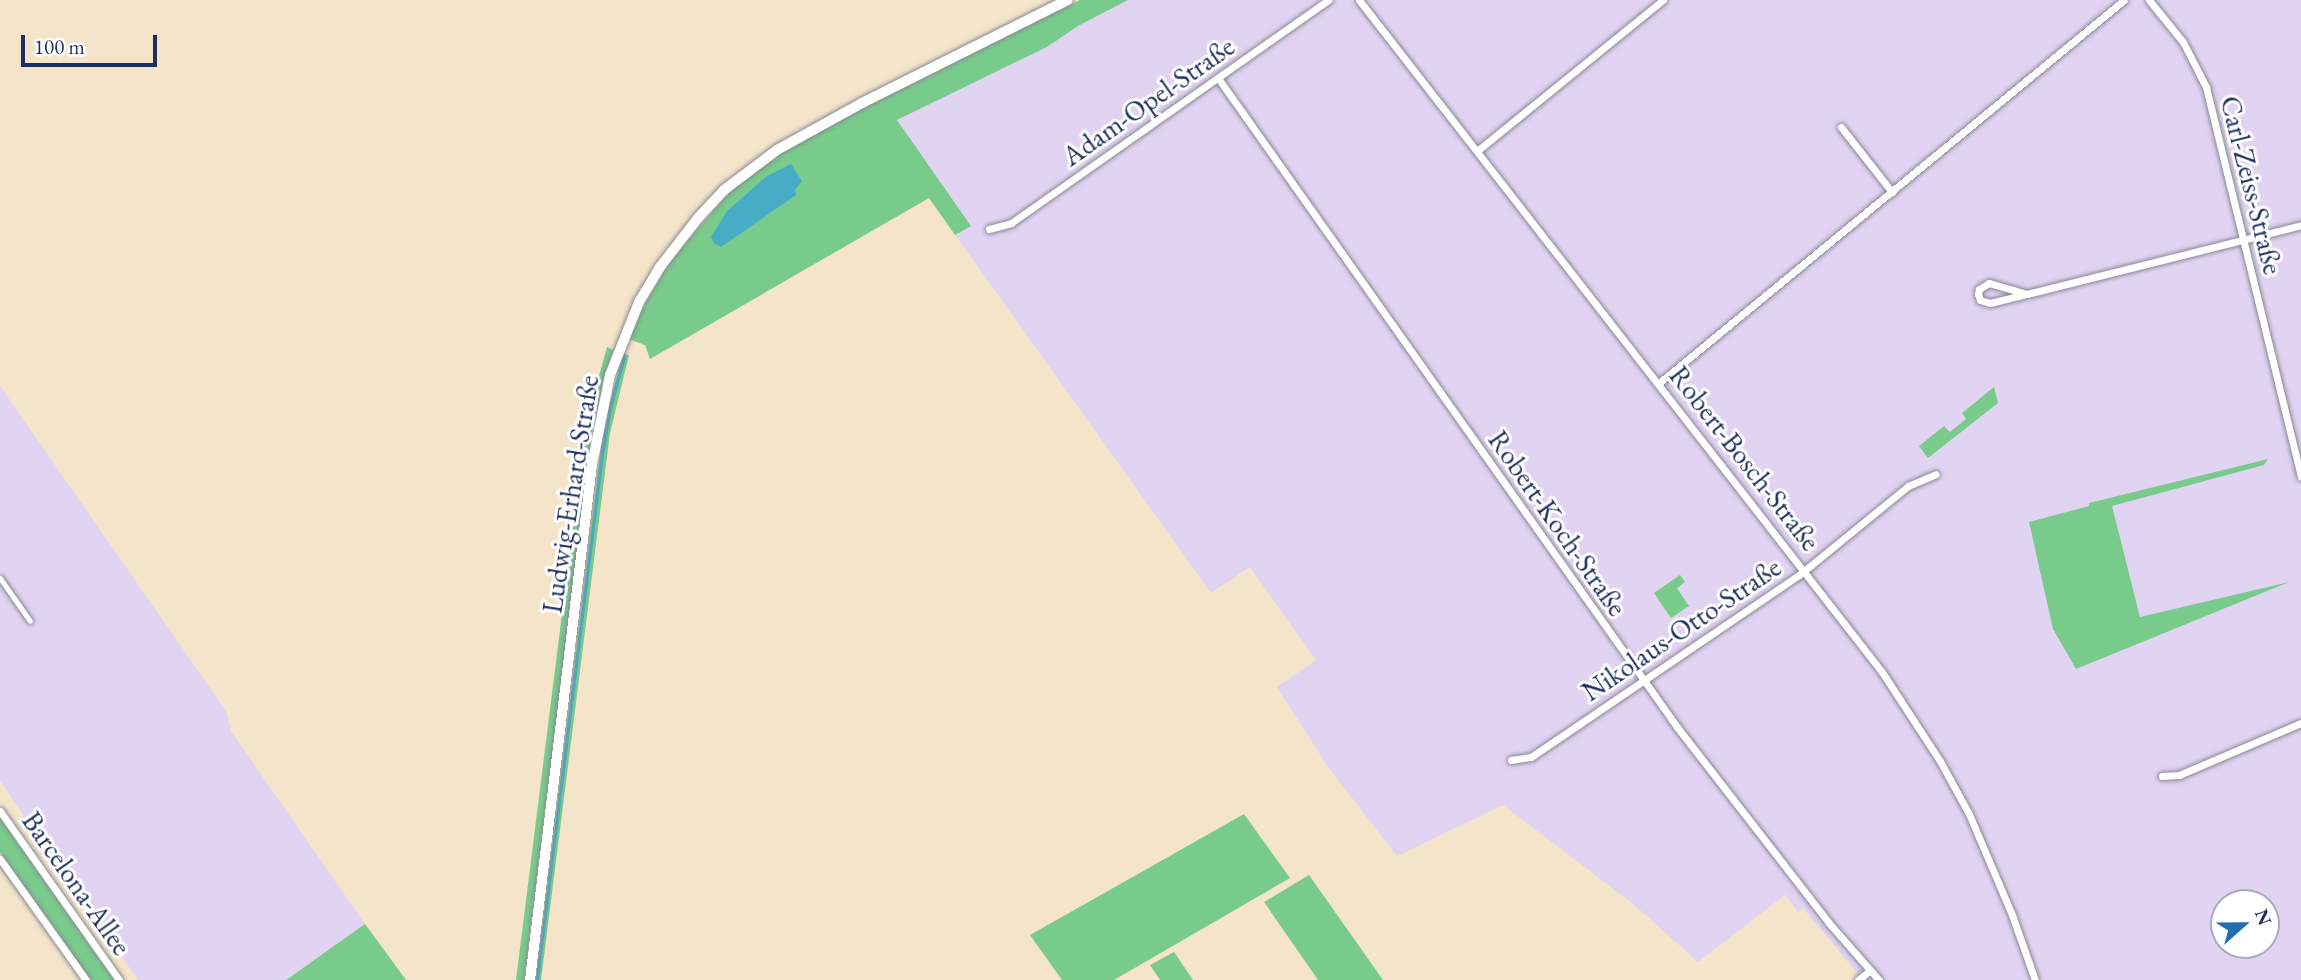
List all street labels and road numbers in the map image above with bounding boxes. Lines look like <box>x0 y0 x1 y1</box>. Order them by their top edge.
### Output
street label: Adam-Opel-Straße <box>1055 29 1241 173</box>
street label: Carl-Zeiss-Straße <box>2214 92 2290 278</box>
street label: Robert-Bosch-Straße <box>1662 359 1828 557</box>
street label: Ludwig-Erhard-Straße <box>535 373 605 615</box>
street label: Robert-Koch-Straße <box>1481 424 1635 622</box>
street label: Nikolaus-Otto-Straße <box>1575 550 1787 708</box>
street label: Barcelona-Allee <box>15 805 139 961</box>

